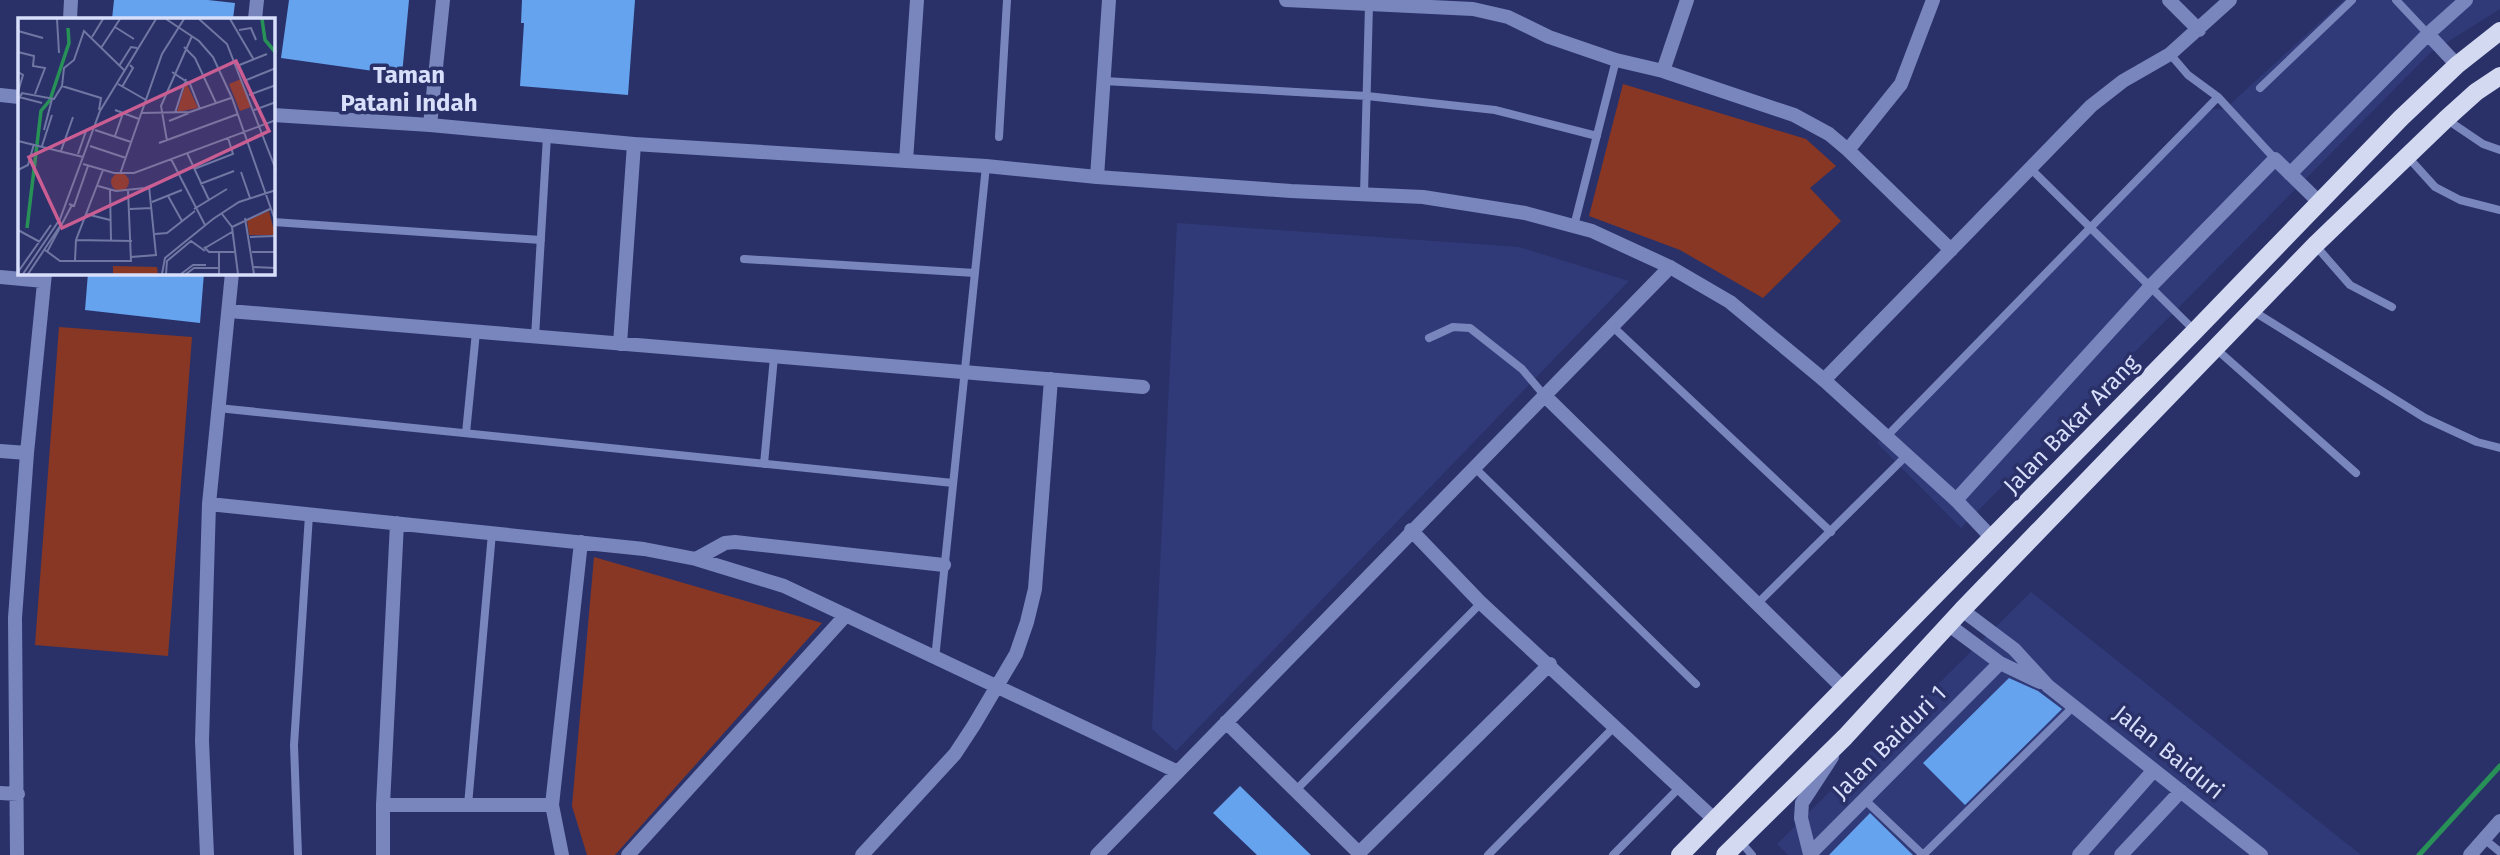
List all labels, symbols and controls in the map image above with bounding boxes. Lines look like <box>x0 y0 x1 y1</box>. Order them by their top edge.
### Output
inset map <box>18 18 275 275</box>
district label: Taman Patani Indah <box>340 61 478 117</box>
street label: Jalan Bakar Arang <box>1997 349 2145 499</box>
street label: Jalan Baiduri 1 <box>1826 679 1952 805</box>
street label: Jalan Baiduri <box>2108 699 2230 805</box>

